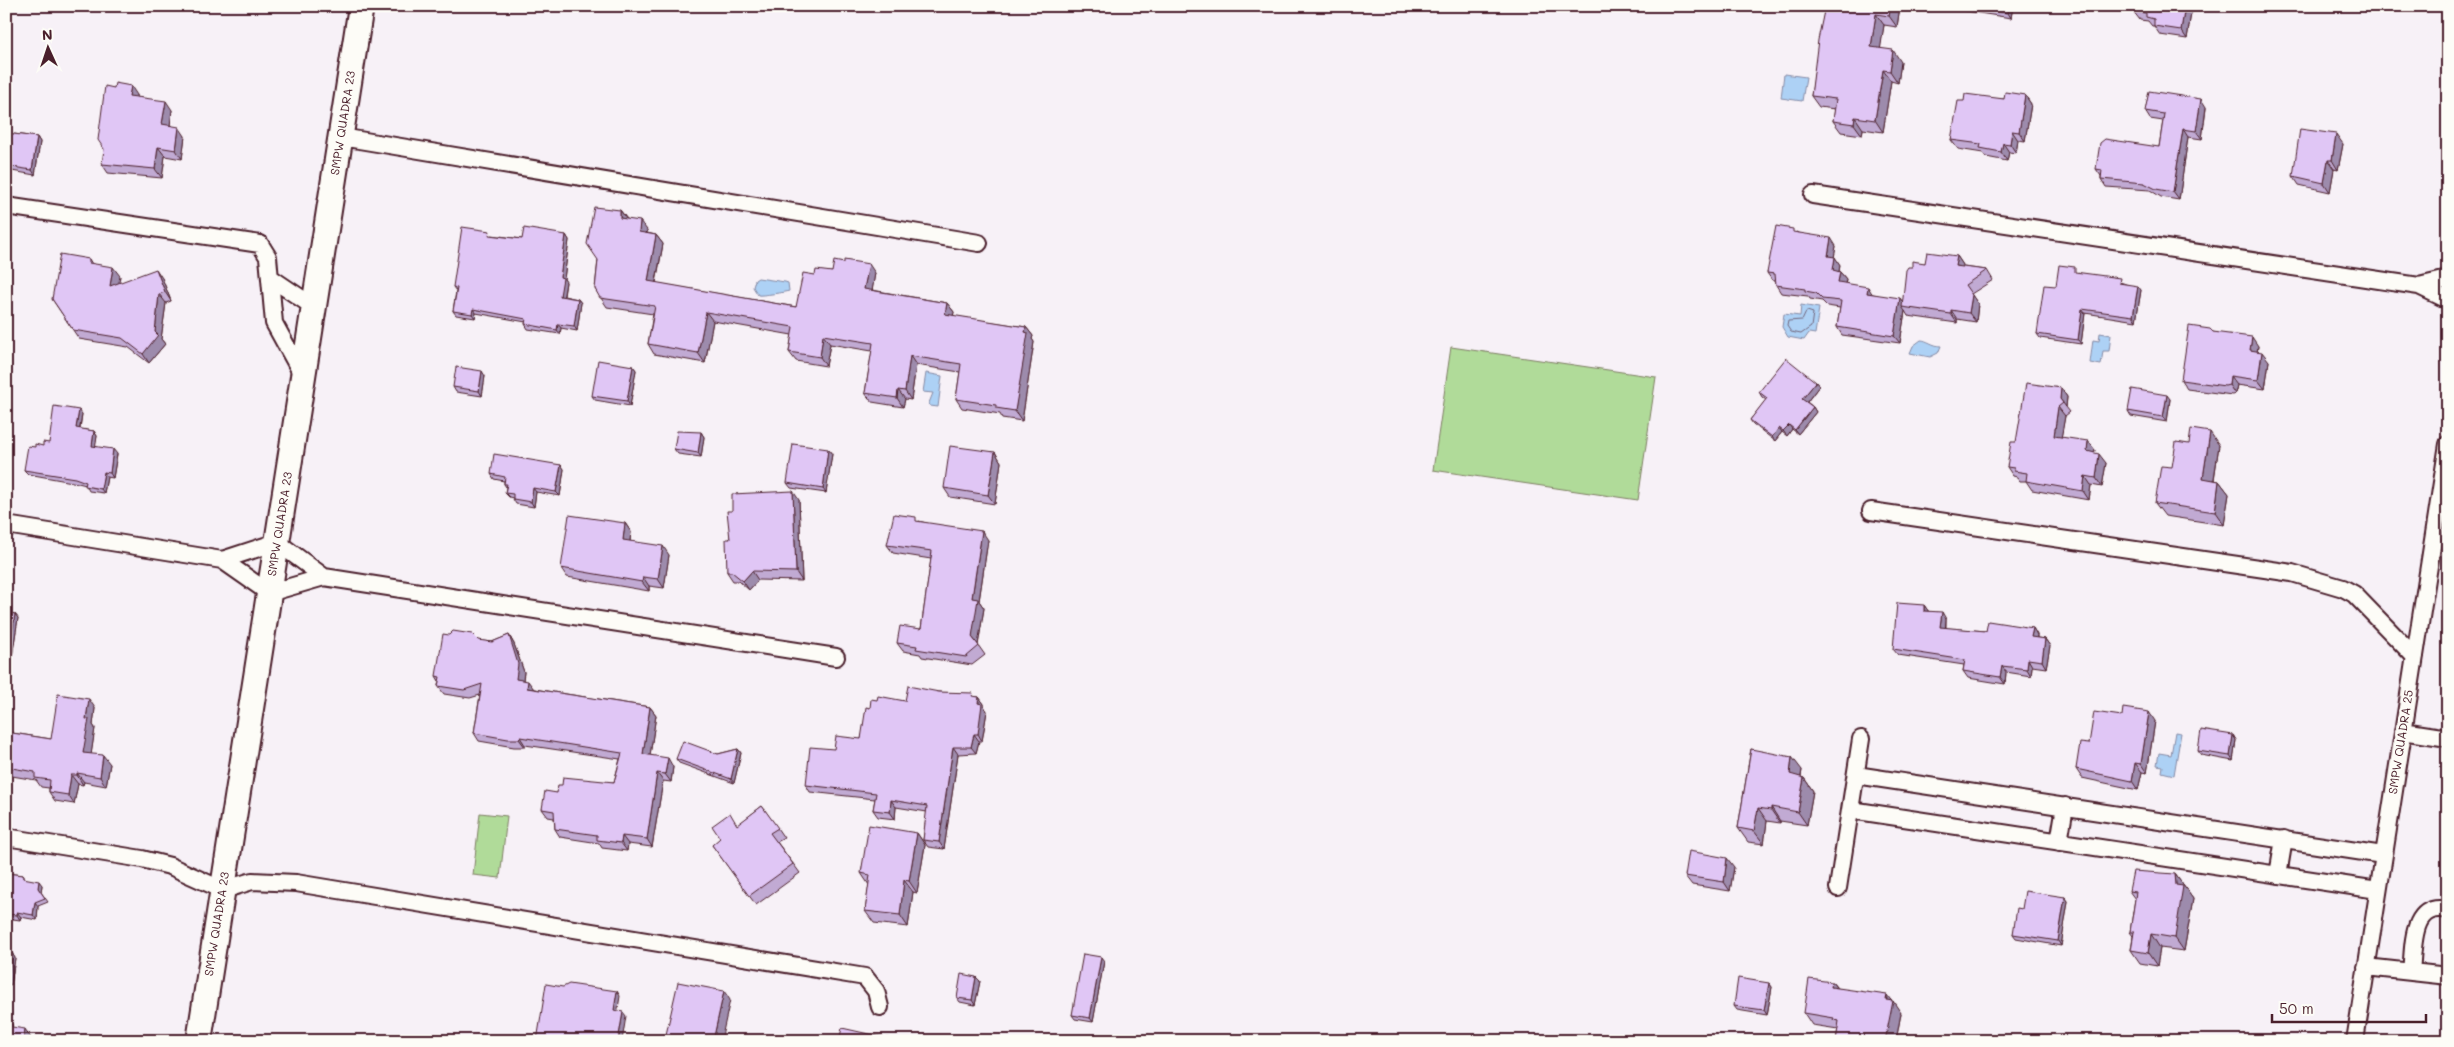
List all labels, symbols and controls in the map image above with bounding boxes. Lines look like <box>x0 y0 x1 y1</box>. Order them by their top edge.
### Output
north arrow <box>22 22 72 72</box>
text: N <box>41 25 53 44</box>
street label: SMPW QUADRA 23 <box>326 69 358 176</box>
street label: SMPW QUADRA 23 <box>263 470 295 577</box>
street label: SMPW QUADRA 25 <box>2384 689 2416 795</box>
street label: SMPW QUADRA 23 <box>200 870 232 977</box>
scale bar <box>2272 992 2425 1024</box>
text: 50 m <box>2279 998 2314 1018</box>

